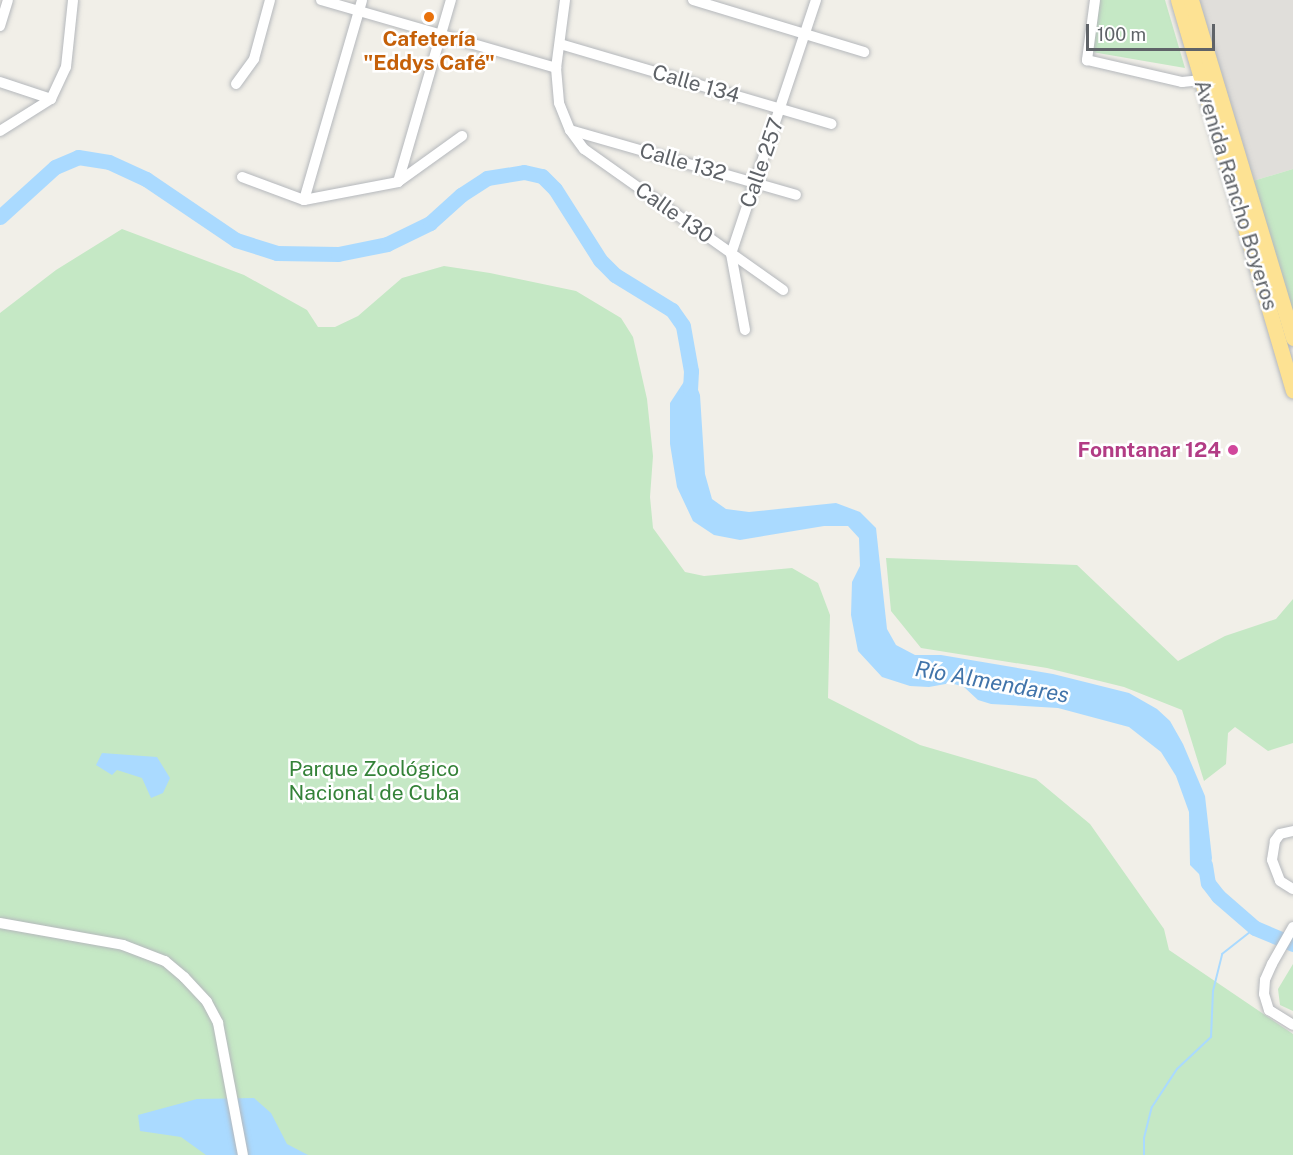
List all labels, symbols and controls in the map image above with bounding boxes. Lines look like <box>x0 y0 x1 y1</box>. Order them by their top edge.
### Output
marker: Cafetería "Eddys Café" <box>422 10 436 24</box>
scale bar <box>1089 12 1218 50</box>
text: 100 m <box>1097 24 1146 45</box>
place label: Cafetería "Eddys Café" <box>363 26 495 76</box>
street label: Calle 134 <box>649 60 743 108</box>
street label: Avenida Rancho Boyeros <box>1189 77 1283 313</box>
street label: Calle 257 <box>735 115 789 211</box>
street label: Calle 132 <box>637 138 729 186</box>
street label: Calle 130 <box>630 177 718 249</box>
place label: Fonntanar 124 <box>1078 437 1221 463</box>
marker: Fonntanar 124 <box>1226 443 1240 457</box>
water label: Río Almendares <box>913 655 1071 709</box>
park label: Parque Zoológico Nacional de Cuba <box>288 756 460 806</box>

